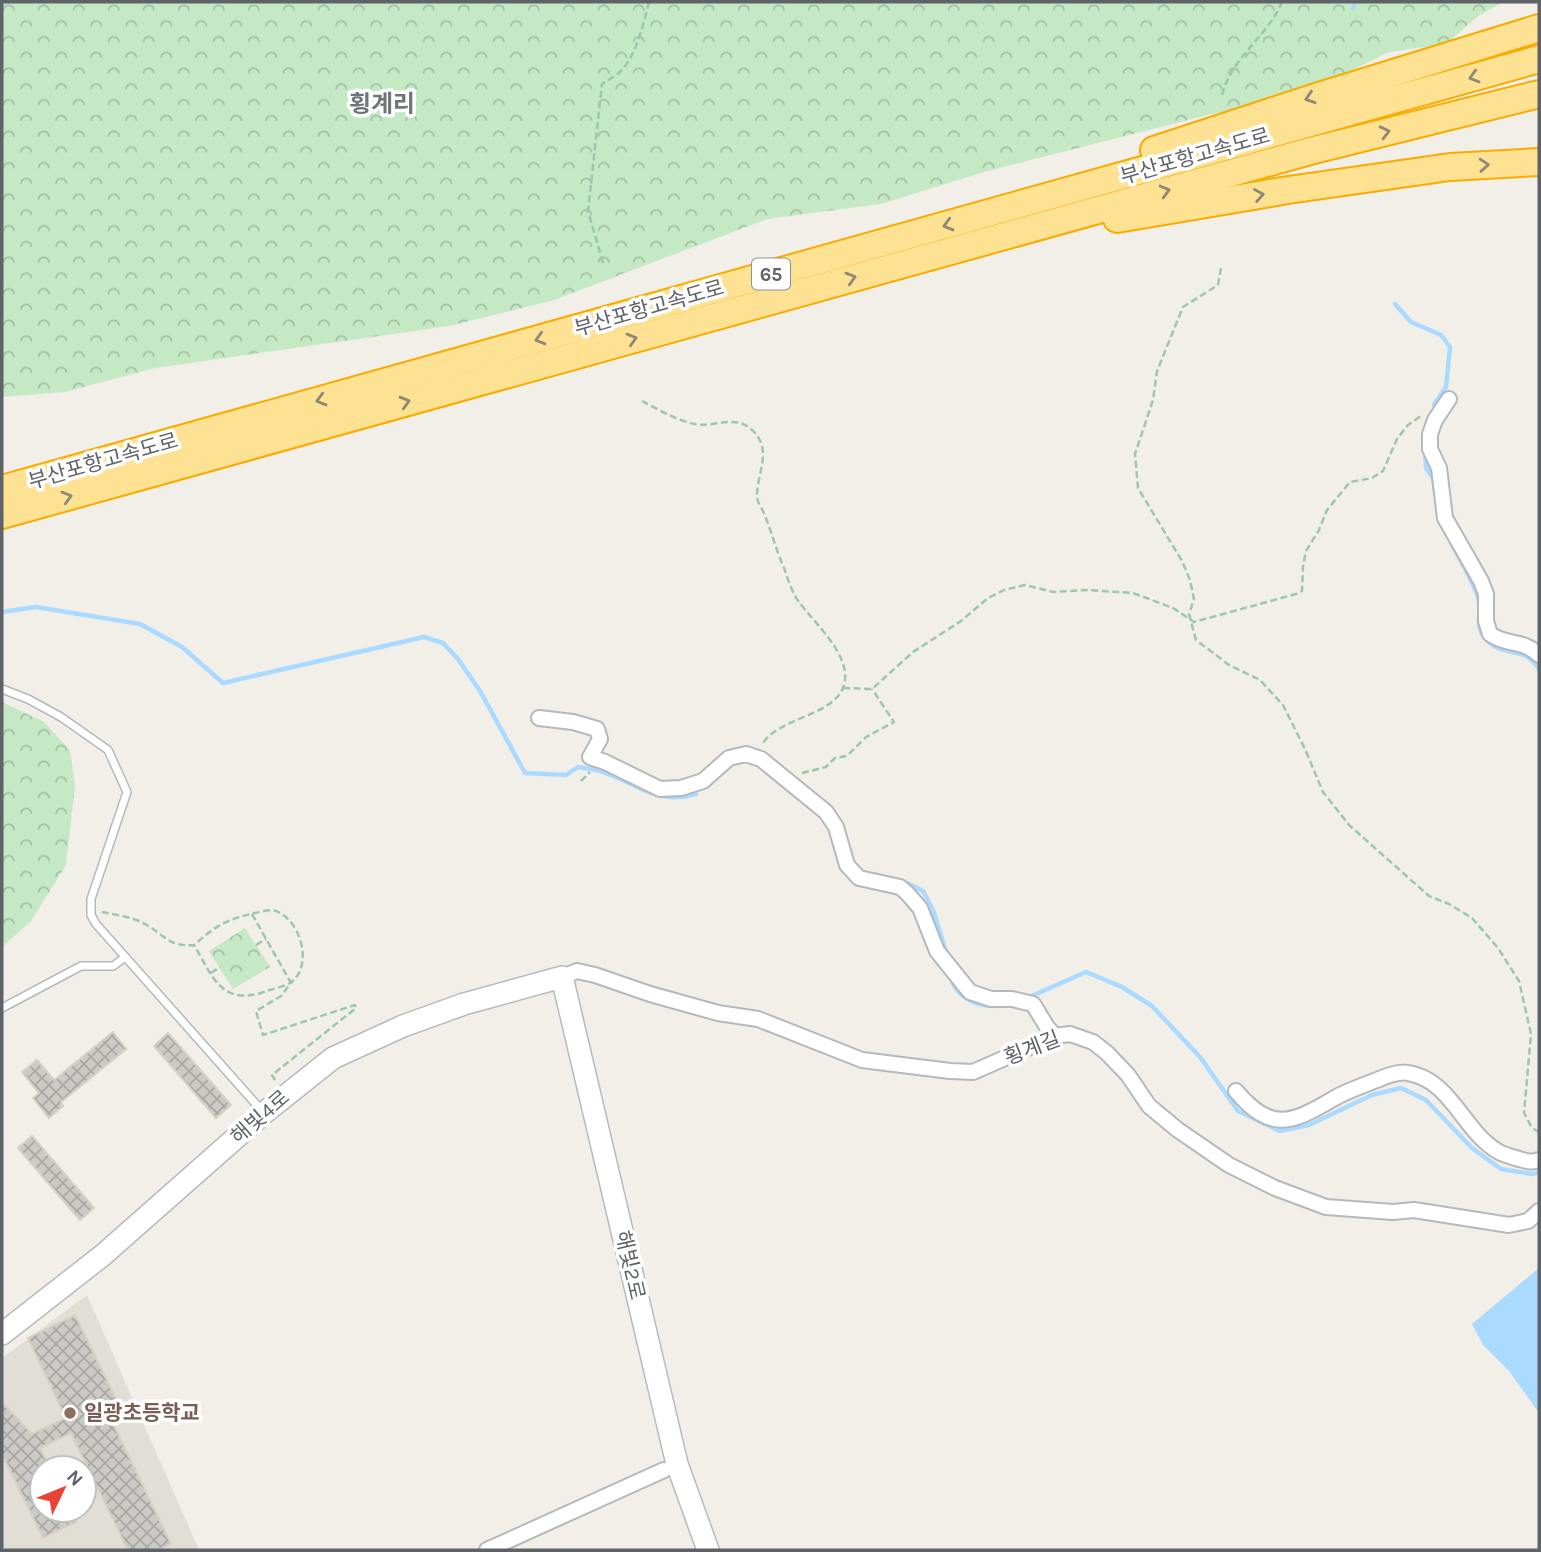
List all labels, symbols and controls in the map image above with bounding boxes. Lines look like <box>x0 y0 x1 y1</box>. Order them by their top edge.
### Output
one-way arrow <box>1468 69 1480 84</box>
district label: 횡계리 <box>349 90 415 118</box>
one-way arrow <box>1304 90 1316 105</box>
street label: 부산포항고속도로 <box>1117 123 1273 189</box>
one-way arrow <box>1379 126 1391 140</box>
one-way arrow <box>1479 158 1490 173</box>
one-way arrow <box>1159 185 1171 199</box>
one-way arrow <box>1253 188 1265 203</box>
one-way arrow <box>942 216 954 231</box>
road number: 65 <box>752 258 790 290</box>
one-way arrow <box>845 271 857 286</box>
street label: 부산포항고속도로 <box>571 275 727 341</box>
one-way arrow <box>534 330 546 345</box>
one-way arrow <box>626 333 638 347</box>
one-way arrow <box>315 392 327 406</box>
one-way arrow <box>398 396 410 411</box>
street label: 부산포항고속도로 <box>25 428 181 494</box>
one-way arrow <box>61 490 73 505</box>
street label: 횡계길 <box>1001 1026 1063 1070</box>
street label: 해빛4로 <box>226 1085 294 1149</box>
street label: 해빛2로 <box>610 1228 650 1302</box>
place label: 일광초등학교 <box>84 1401 200 1425</box>
marker: 일광초등학교 <box>62 1405 78 1421</box>
north arrow <box>28 1454 98 1524</box>
text: N <box>62 1466 87 1491</box>

